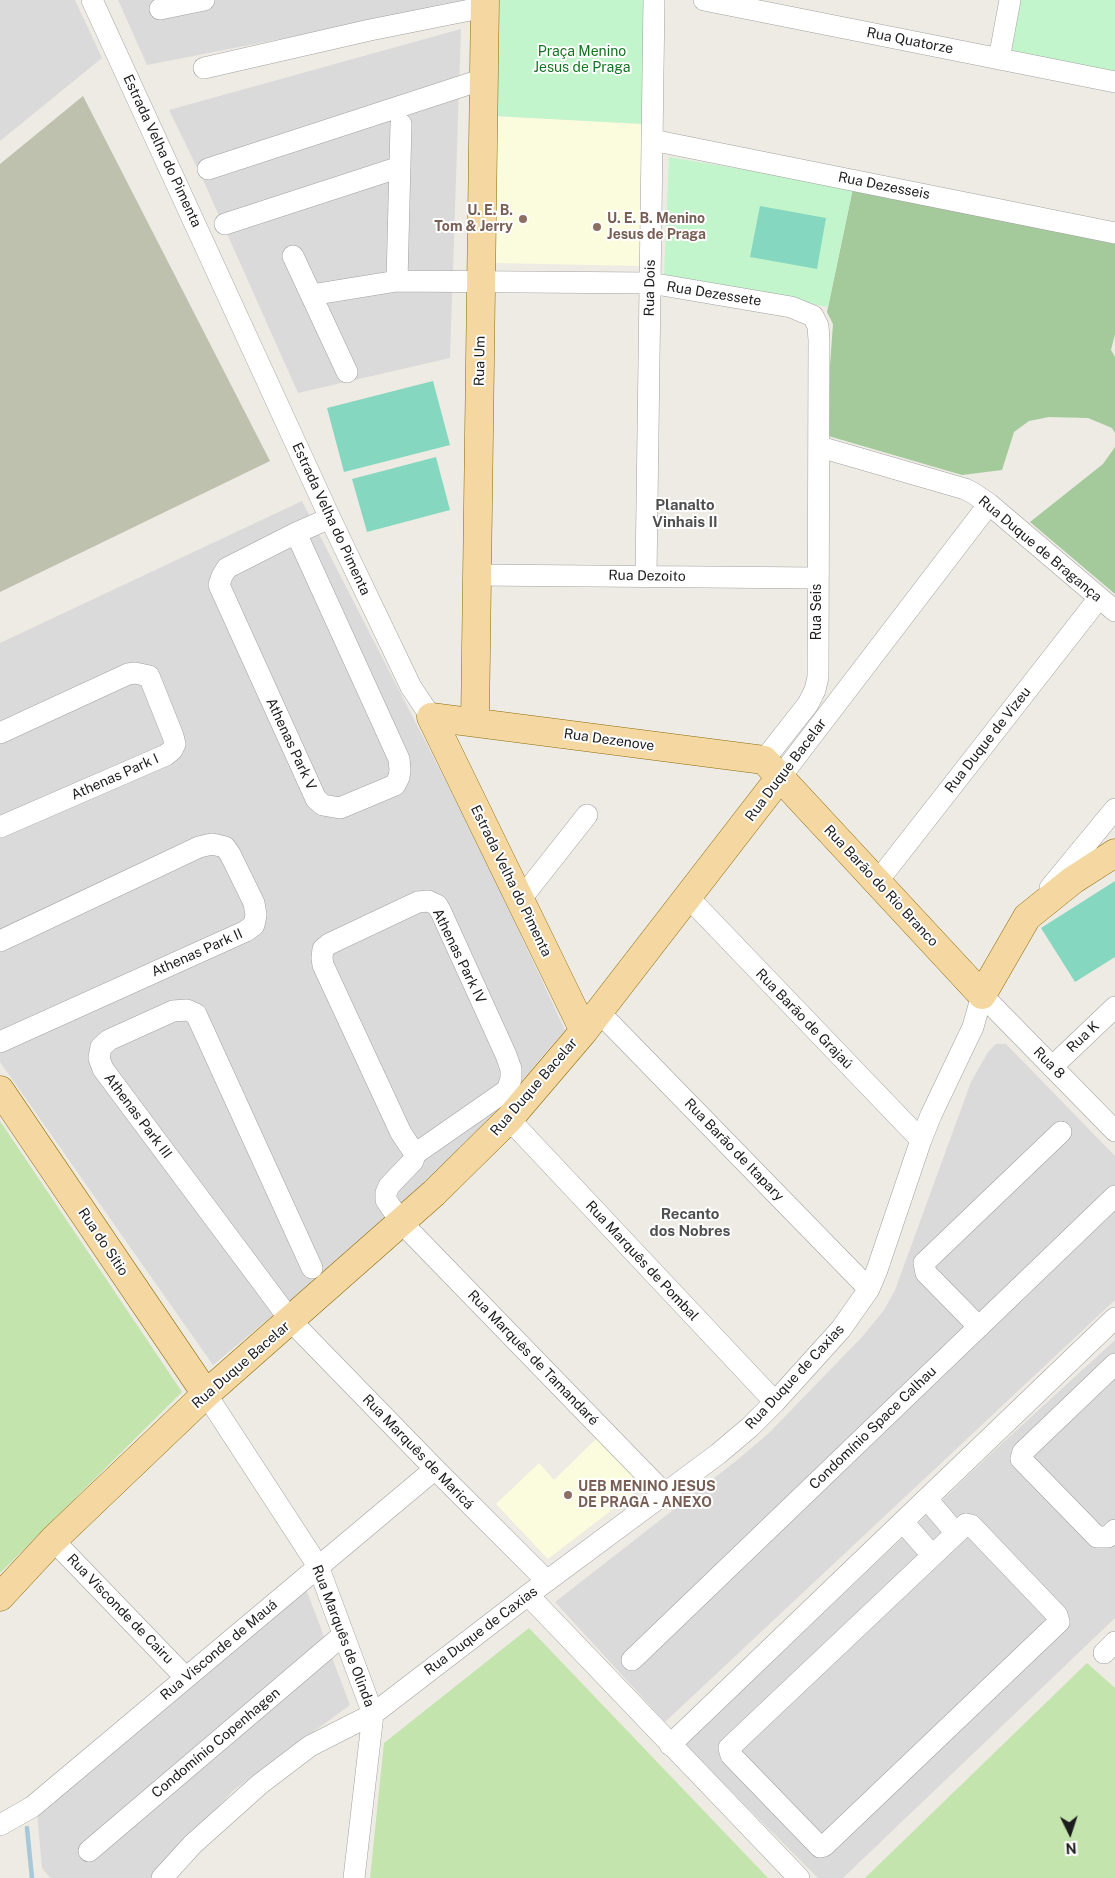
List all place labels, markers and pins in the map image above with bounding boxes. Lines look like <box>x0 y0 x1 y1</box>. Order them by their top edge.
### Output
place label: U. E. B. Tom & Jerry <box>434 203 513 236</box>
place label: U. E. B. Menino Jesus de Praga <box>607 211 706 243</box>
marker: U. E. B. Tom & Jerry <box>517 213 529 225</box>
marker: U. E. B. Menino Jesus de Praga <box>591 221 603 233</box>
place label: UEB MENINO JESUS DE PRAGA - ANEXO <box>578 1479 716 1511</box>
marker: UEB MENINO JESUS DE PRAGA - ANEXO <box>562 1489 574 1501</box>

